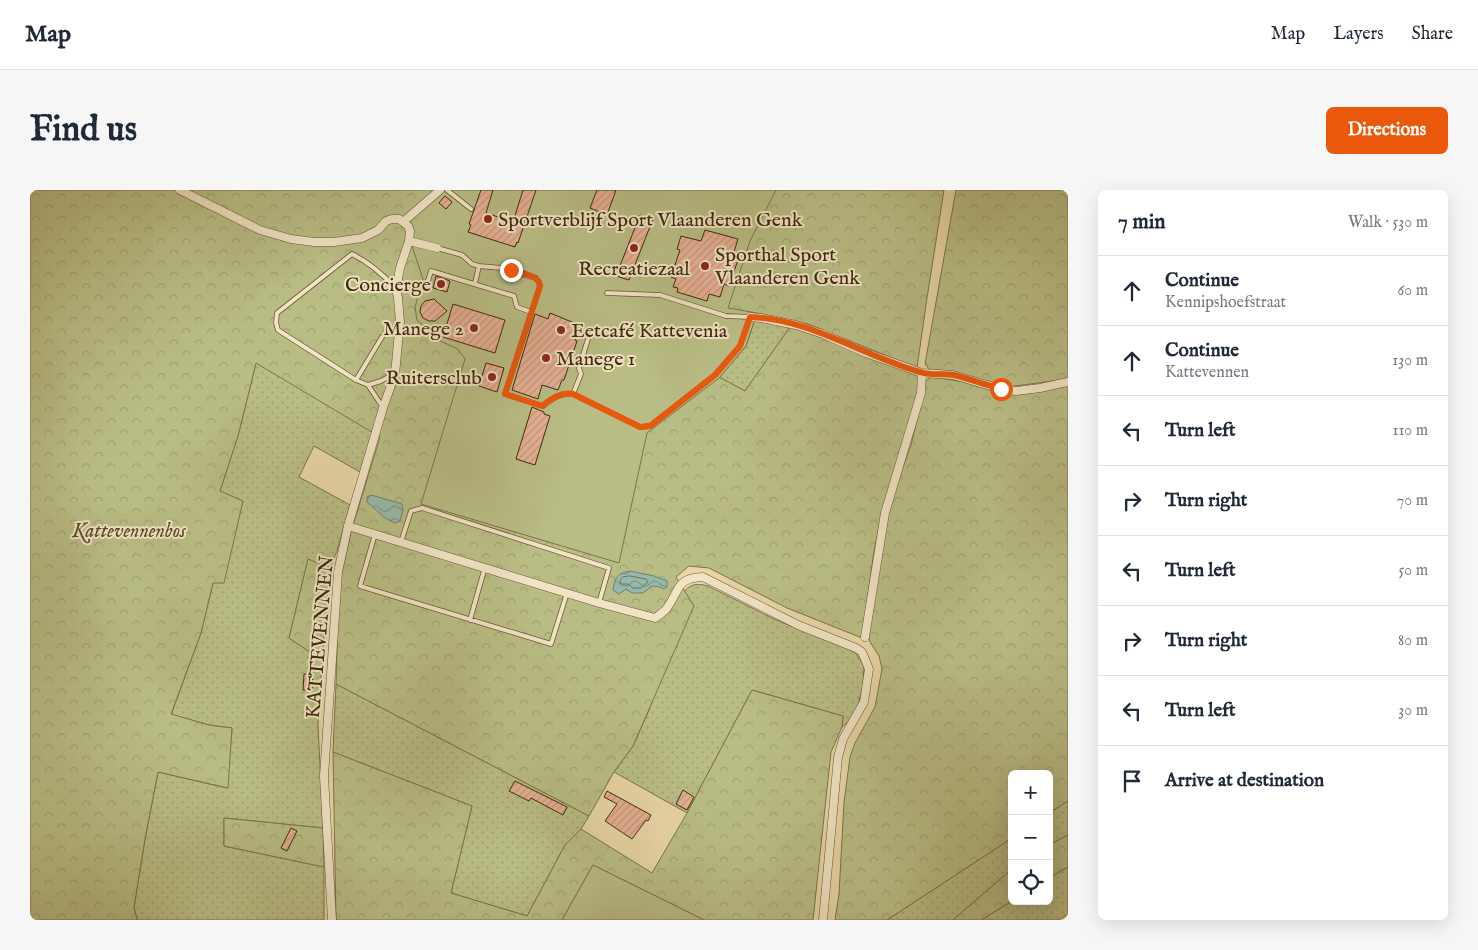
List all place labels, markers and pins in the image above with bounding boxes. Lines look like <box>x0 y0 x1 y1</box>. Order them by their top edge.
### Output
place label: Sportverblijf Sport Vlaanderen Genk <box>498 208 803 233</box>
marker: Sportverblijf Sport Vlaanderen Genk <box>482 213 494 225</box>
marker: Recreatiezaal <box>628 242 640 254</box>
place label: Sporthal Sport Vlaanderen Genk <box>714 243 860 291</box>
place label: Recreatiezaal <box>578 257 690 282</box>
marker: Sporthal Sport Vlaanderen Genk <box>699 260 711 272</box>
place label: Concierge <box>345 273 431 298</box>
marker: Concierge <box>435 278 447 290</box>
place label: Manege 2 <box>383 317 464 342</box>
place label: Eetcafé Kattevenia <box>571 319 728 344</box>
marker: Manege 2 <box>468 322 480 334</box>
marker: Eetcafé Kattevenia <box>555 324 567 336</box>
place label: Manege 1 <box>556 347 635 372</box>
marker: Manege 1 <box>540 352 552 364</box>
place label: Ruitersclub <box>386 366 482 391</box>
marker: Ruitersclub <box>486 371 498 383</box>

